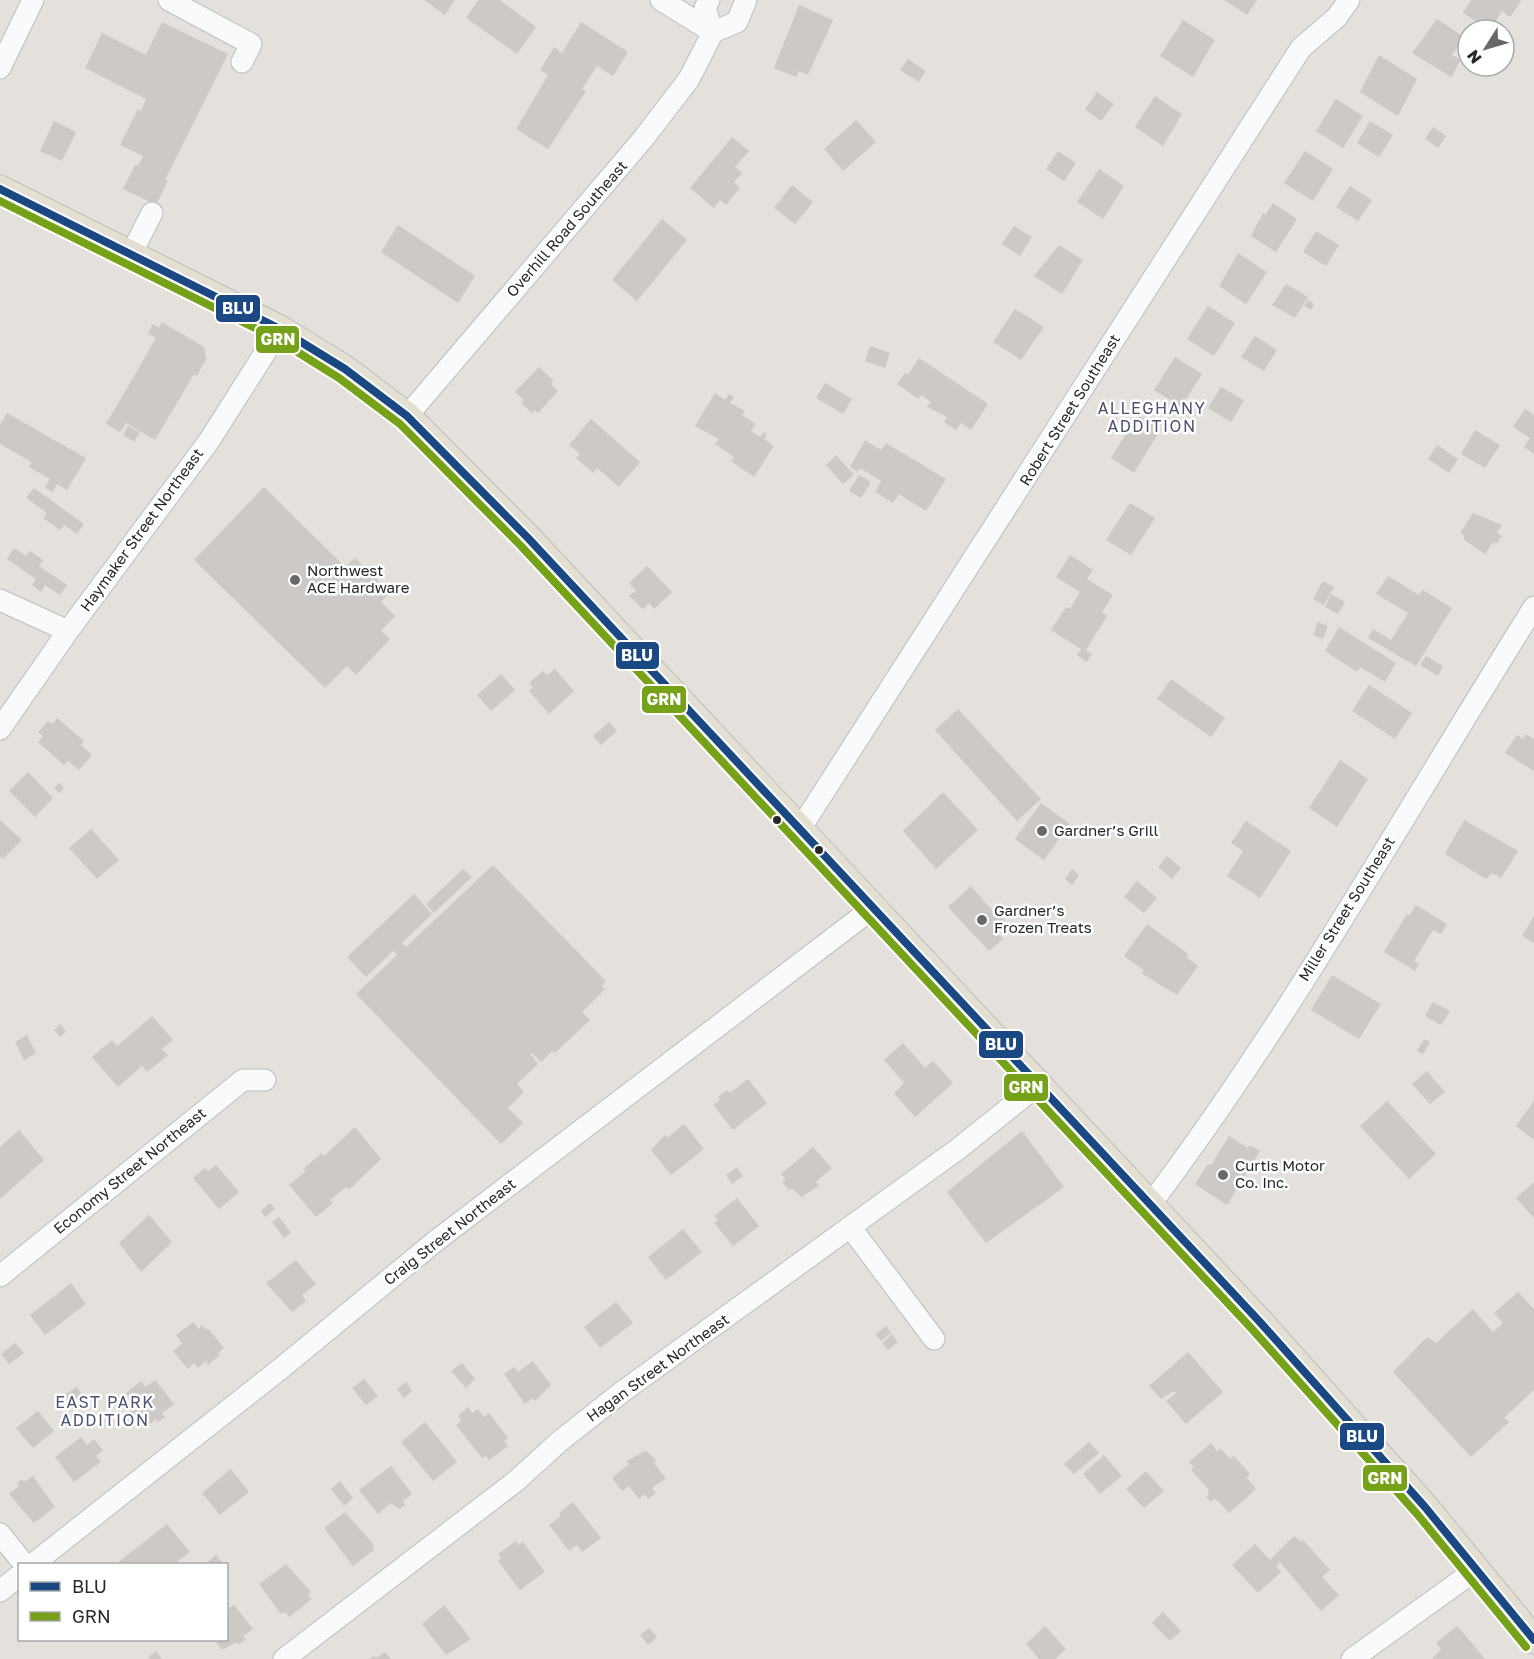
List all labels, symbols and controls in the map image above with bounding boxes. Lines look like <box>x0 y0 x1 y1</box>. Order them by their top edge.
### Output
north arrow <box>1456 18 1516 78</box>
text: N <box>1462 46 1486 68</box>
street label: Overhill Road Southeast <box>502 156 630 300</box>
line badge: BLU <box>215 294 261 323</box>
text: BLU <box>222 298 254 318</box>
line badge: GRN <box>255 325 300 354</box>
text: GRN <box>260 329 296 349</box>
street label: Robert Street Southeast <box>1015 330 1123 488</box>
district label: ALLEGHANY ADDITION <box>1098 398 1206 436</box>
street label: Haymaker Street Northeast <box>76 444 206 614</box>
place label: Northwest ACE Hardware <box>307 561 410 596</box>
marker: Northwest ACE Hardware <box>288 573 302 587</box>
line badge: BLU <box>615 641 660 670</box>
text: BLU <box>621 645 653 665</box>
line badge: GRN <box>641 685 687 714</box>
text: GRN <box>646 689 682 709</box>
unlabelled marker <box>771 814 783 826</box>
place label: Gardner’s Grill <box>1054 821 1158 839</box>
marker: Gardner’s Grill <box>1035 824 1049 838</box>
street label: Miller Street Southeast <box>1294 833 1398 984</box>
unlabelled marker <box>813 844 825 856</box>
place label: Gardner’s Frozen Treats <box>994 901 1092 936</box>
marker: Gardner’s Frozen Treats <box>975 913 989 927</box>
line badge: BLU <box>978 1030 1024 1059</box>
text: BLU <box>985 1034 1017 1054</box>
line badge: GRN <box>1003 1073 1049 1102</box>
text: GRN <box>1008 1077 1044 1097</box>
street label: Economy Street Northeast <box>50 1103 209 1237</box>
place label: Curtis Motor Co. Inc. <box>1235 1156 1325 1191</box>
marker: Curtis Motor Co. Inc. <box>1216 1168 1230 1182</box>
street label: Craig Street Northeast <box>380 1174 519 1288</box>
street label: Hagan Street Northeast <box>583 1309 732 1425</box>
district label: EAST PARK ADDITION <box>55 1392 155 1430</box>
line badge: BLU <box>1339 1422 1385 1451</box>
text: BLU <box>1346 1426 1378 1446</box>
line badge: GRN <box>1362 1464 1408 1492</box>
text: GRN <box>1367 1468 1403 1488</box>
legend <box>18 1563 228 1641</box>
text: BLU <box>72 1575 107 1597</box>
text: GRN <box>72 1605 111 1627</box>

